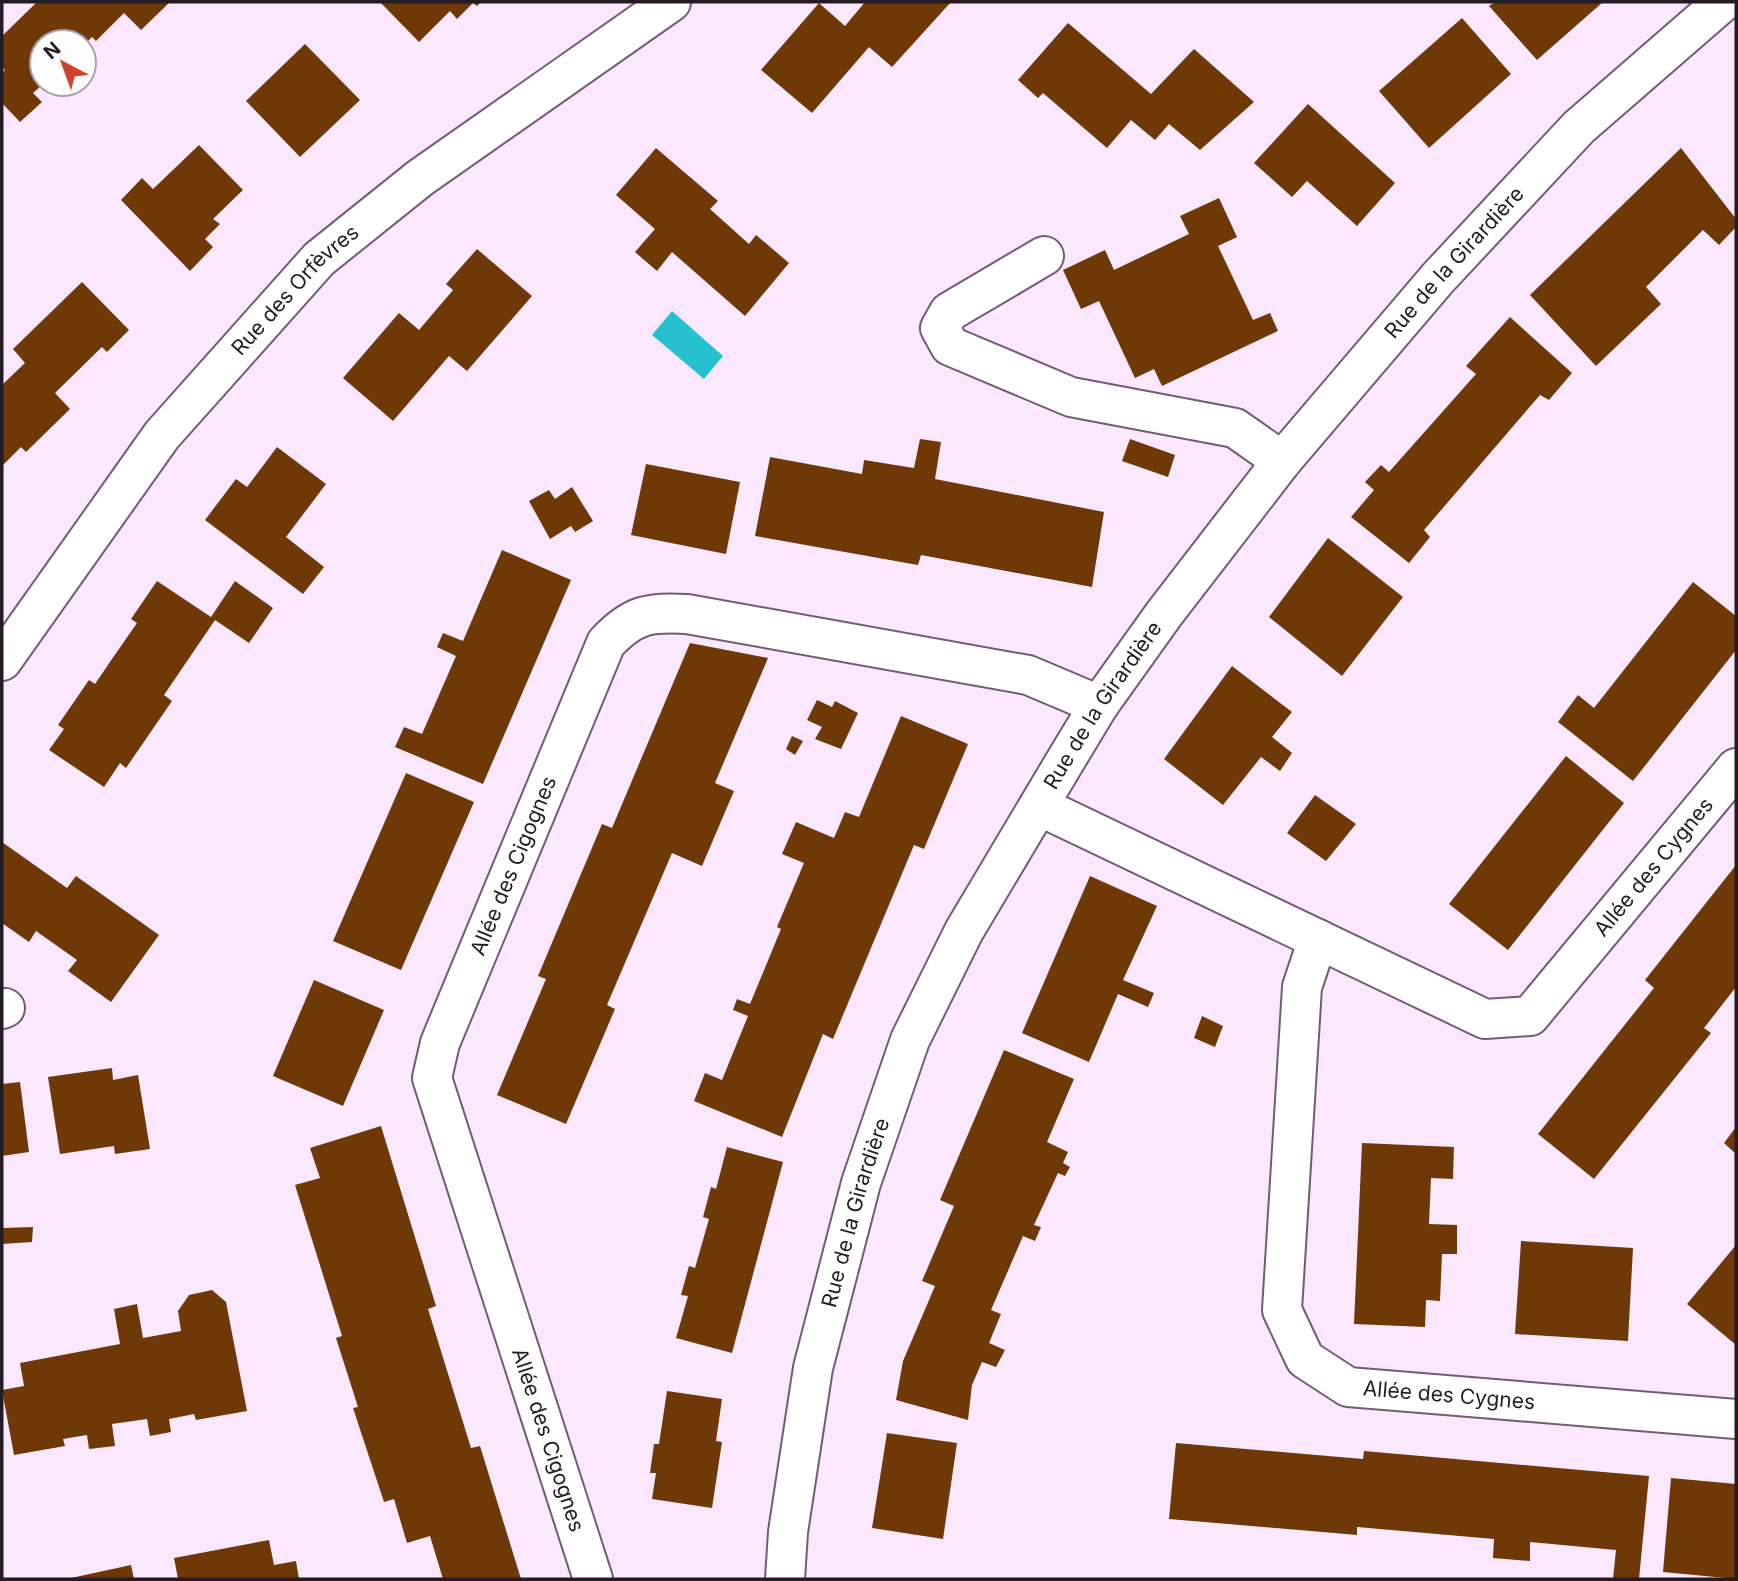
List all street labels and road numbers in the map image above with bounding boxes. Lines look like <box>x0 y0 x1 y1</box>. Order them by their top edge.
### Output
street label: Rue de la Girardière <box>1379 181 1529 343</box>
street label: Rue des Orfèvres <box>226 219 363 360</box>
street label: Rue de la Girardière <box>1038 616 1167 794</box>
street label: Allée des Cigognes <box>465 772 561 959</box>
street label: Allée des Cygnes <box>1589 792 1718 941</box>
street label: Rue de la Girardière <box>816 1115 894 1310</box>
street label: Allée des Cigognes <box>507 1345 590 1535</box>
street label: Allée des Cygnes <box>1362 1375 1536 1414</box>

